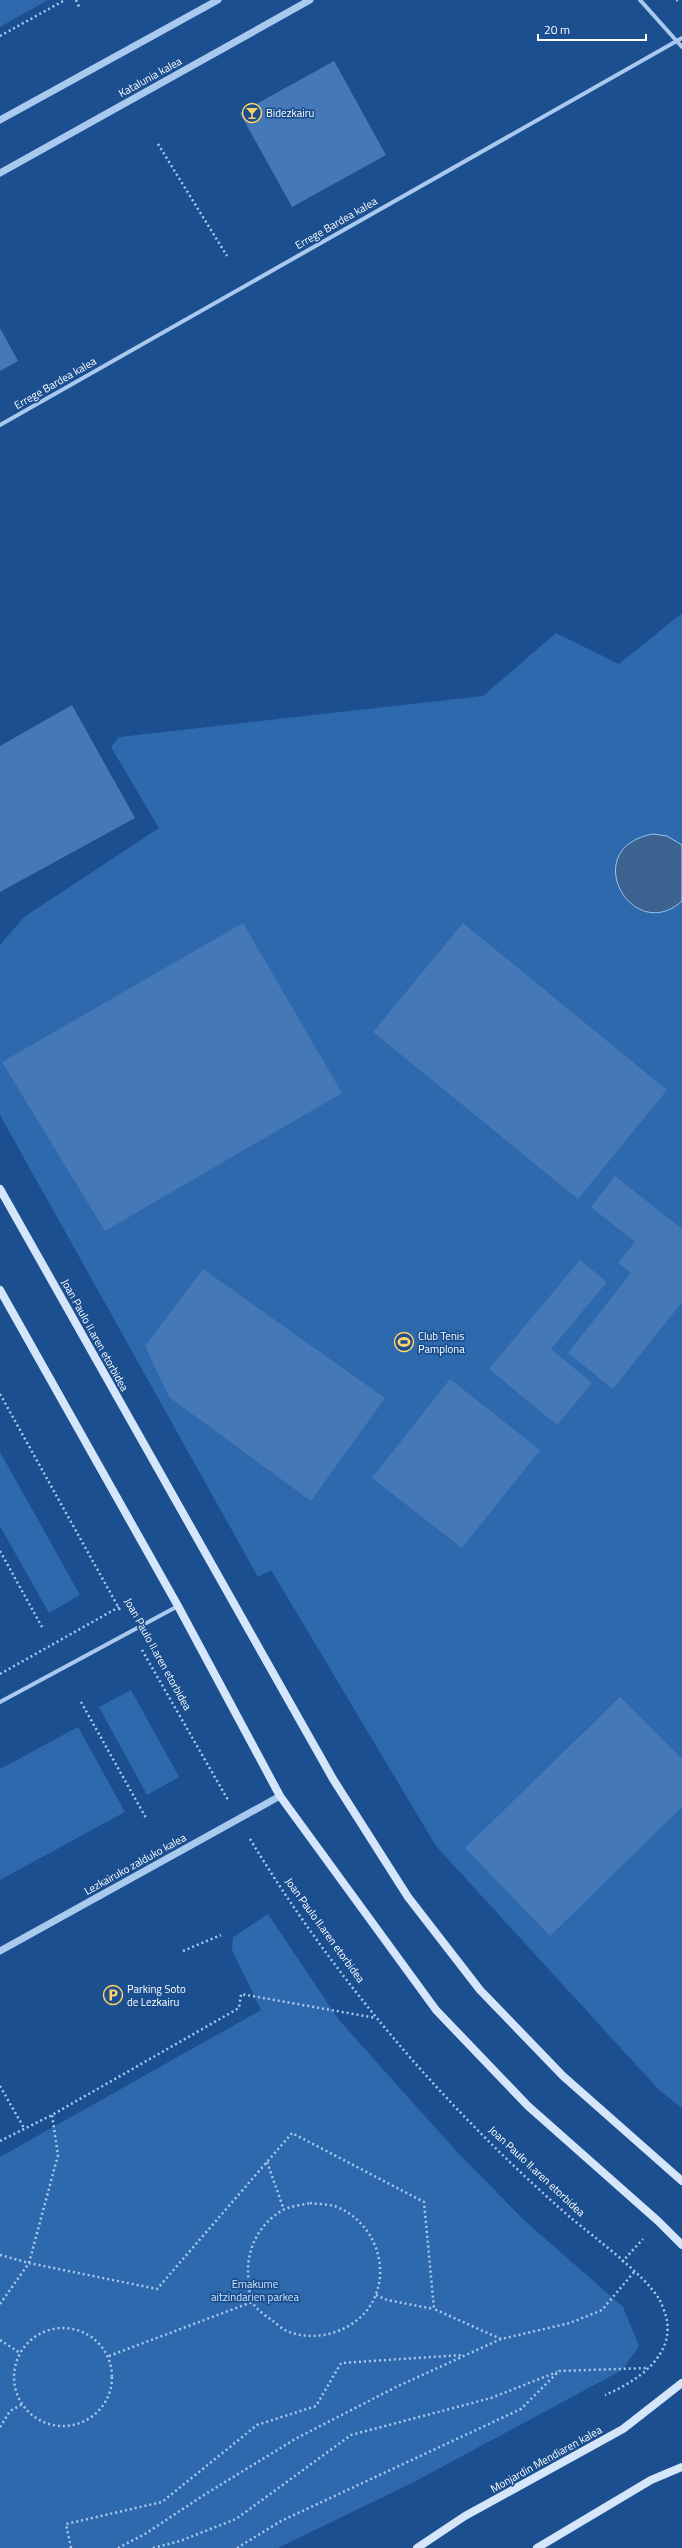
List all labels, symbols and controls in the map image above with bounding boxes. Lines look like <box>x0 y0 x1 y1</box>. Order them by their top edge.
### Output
scale bar <box>538 16 646 42</box>
text: 20 m <box>544 20 570 39</box>
street label: Katalunia kalea <box>115 53 185 101</box>
bar icon: Bidezkairu <box>241 102 263 124</box>
place label: Bidezkairu <box>266 105 315 121</box>
street label: Errege Bardea kalea <box>292 193 380 253</box>
street label: Errege Bardea kalea <box>11 353 99 413</box>
street label: Joan Paulo II.aren etorbidea <box>57 1276 133 1395</box>
place label: Club Tenis Pamplona <box>418 1328 465 1357</box>
sports icon: Club Tenis Pamplona <box>393 1331 415 1353</box>
street label: Joan Paulo II.aren etorbidea <box>120 1595 196 1714</box>
street label: Lezkairuko zalduko kalea <box>81 1829 189 1899</box>
street label: Joan Paulo II.aren etorbidea <box>281 1874 369 1986</box>
place label: Parking Soto de Lezkairu <box>127 1981 186 2010</box>
parking icon: Parking Soto de Lezkairu <box>102 1984 124 2006</box>
street label: Joan Paulo II.aren etorbidea <box>485 2122 589 2220</box>
park label: Emakume aitzindarien parkea <box>211 2276 299 2305</box>
street label: Monjardin Mendiaren kalea <box>487 2421 605 2496</box>

